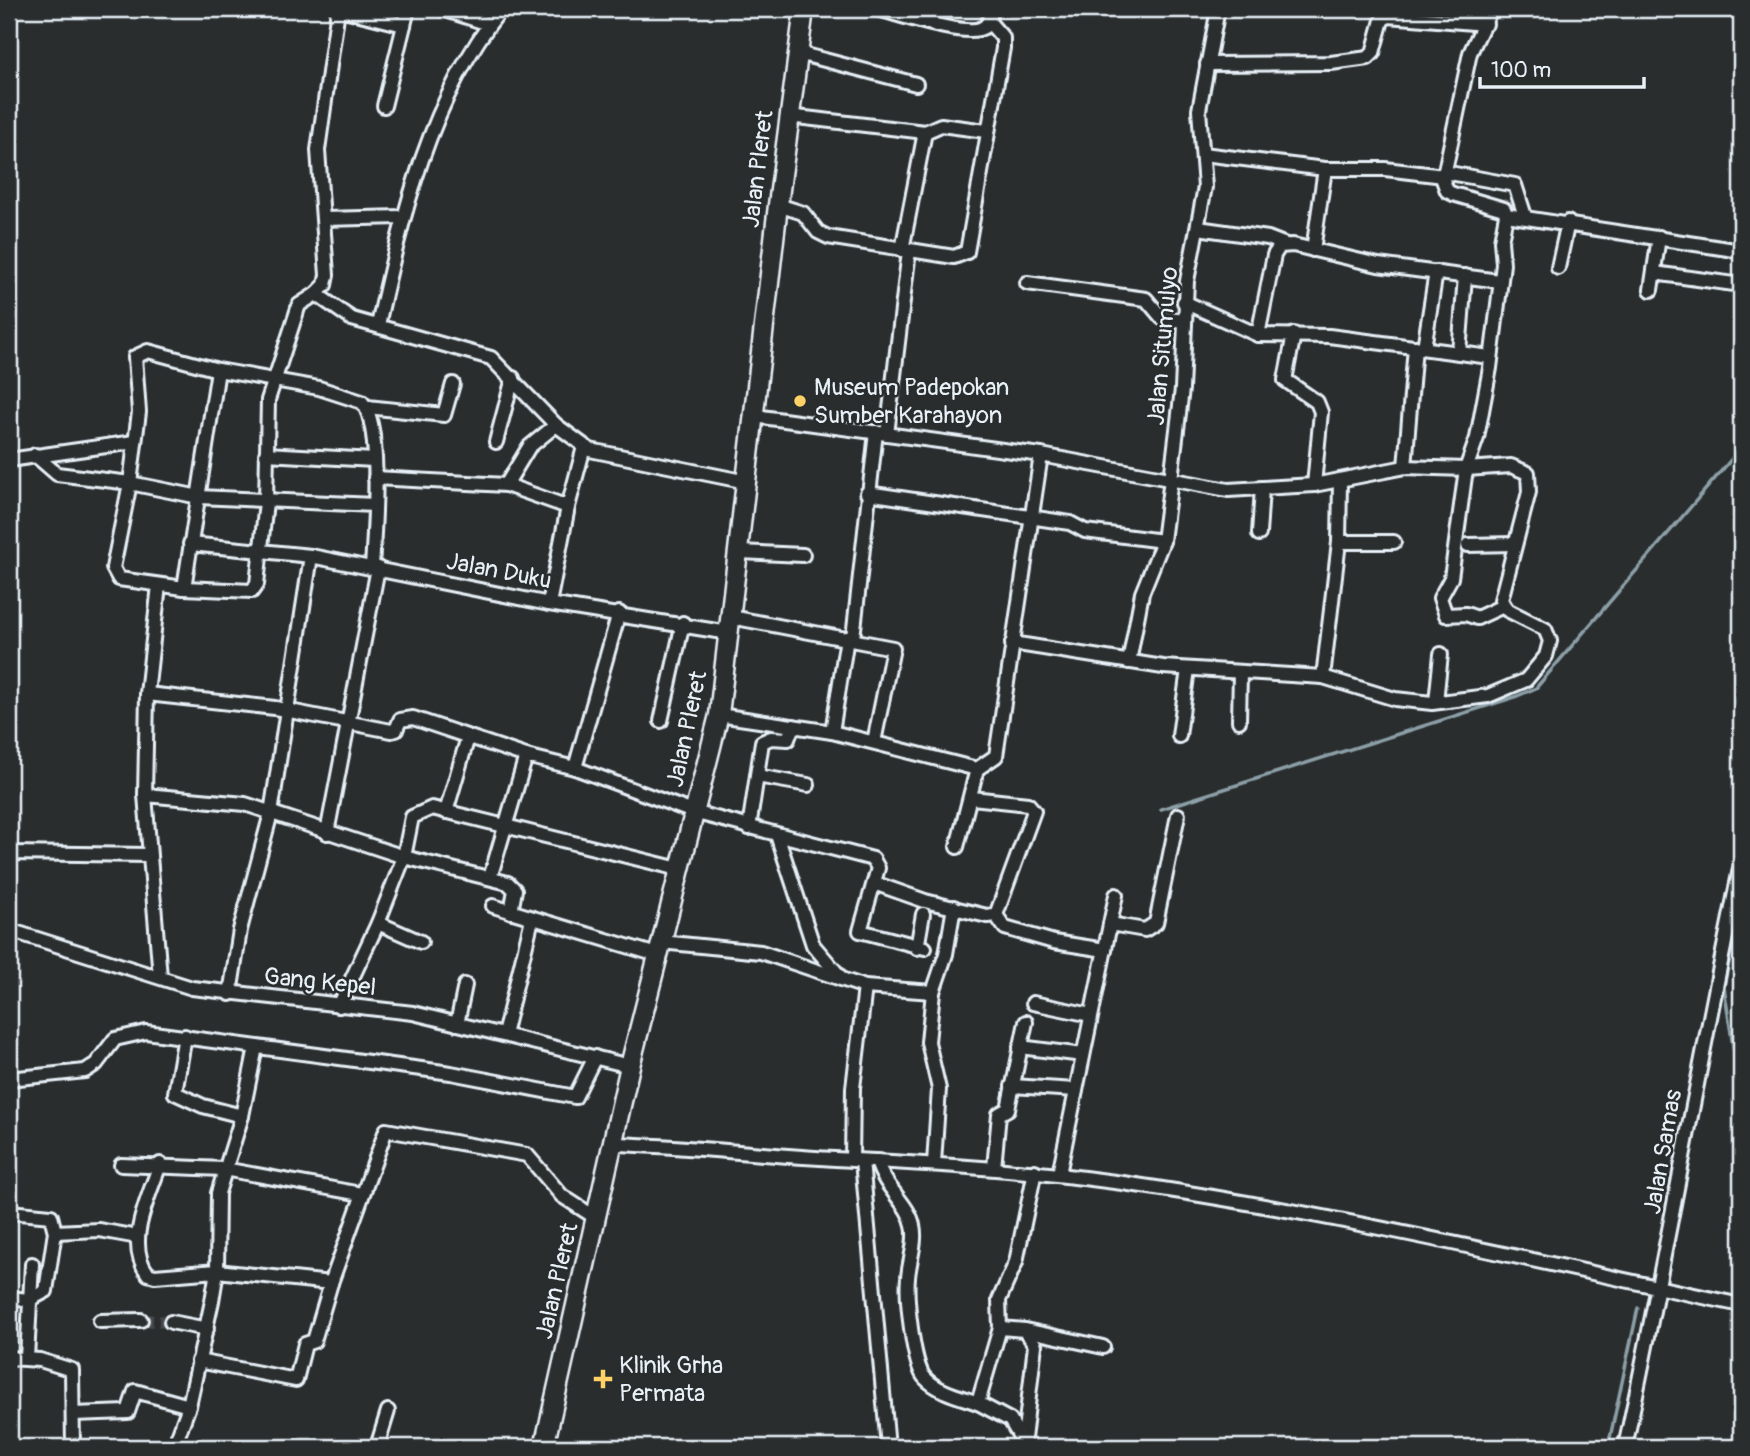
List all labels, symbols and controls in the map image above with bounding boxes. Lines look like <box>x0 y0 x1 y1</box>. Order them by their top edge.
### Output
scale bar <box>1480 46 1645 90</box>
text: 100 m <box>1491 57 1551 84</box>
street label: Jalan Pleret <box>736 108 780 229</box>
street label: Jalan Situmulyo <box>1142 265 1184 427</box>
place label: Museum Padepokan Sumber Karahayon <box>814 373 1009 430</box>
marker: Museum Padepokan Sumber Karahayon <box>792 393 808 409</box>
street label: Jalan Duku <box>444 547 554 595</box>
street label: Jalan Pleret <box>661 668 714 790</box>
street label: Gang Kepel <box>263 962 377 1002</box>
street label: Jalan Samas <box>1638 1087 1688 1217</box>
street label: Jalan Pleret <box>530 1220 584 1342</box>
place label: Klinik Grha Permata <box>619 1351 723 1408</box>
marker: Klinik Grha Permata <box>593 1369 613 1389</box>

